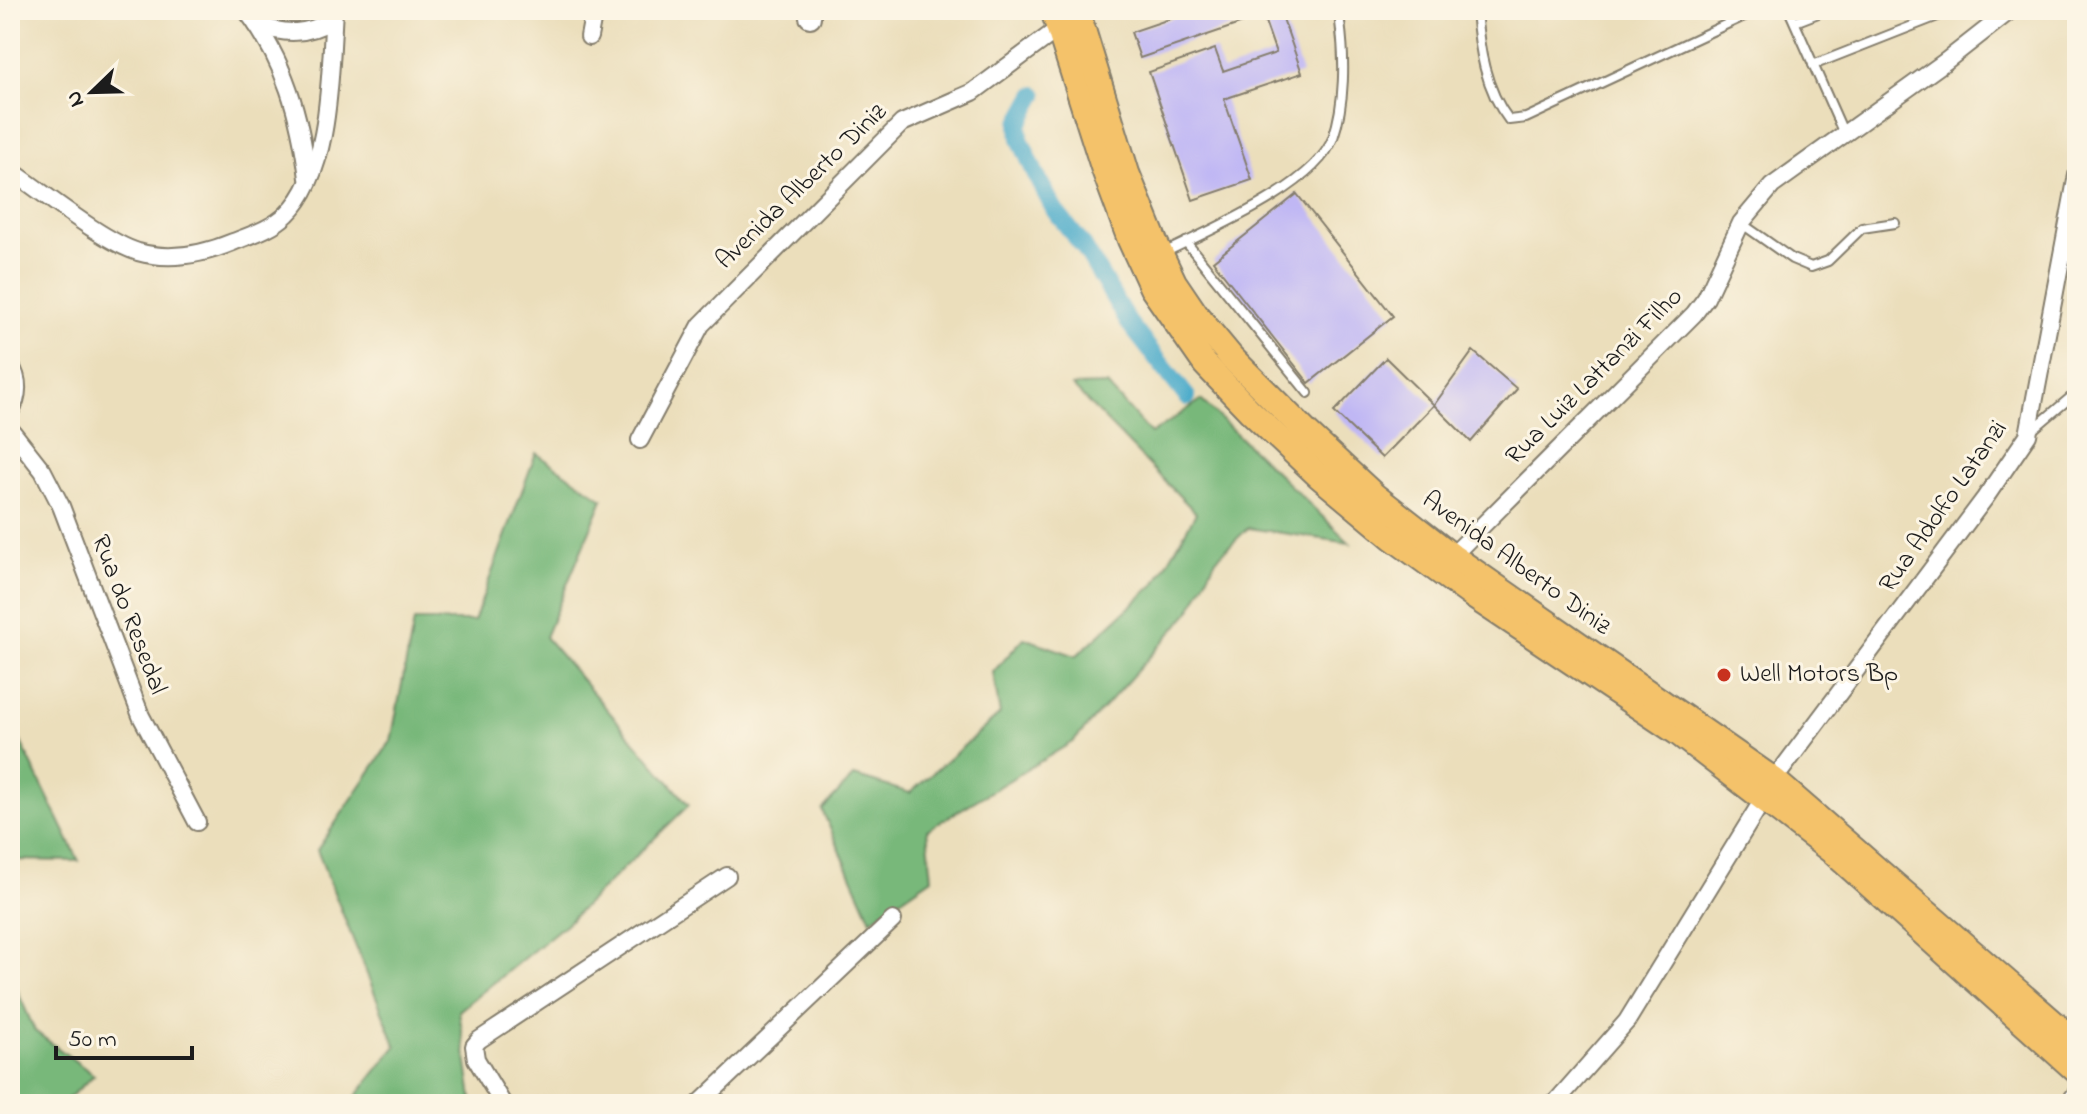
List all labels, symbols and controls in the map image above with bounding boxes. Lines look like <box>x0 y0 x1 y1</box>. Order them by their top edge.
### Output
north arrow <box>52 52 132 132</box>
text: N <box>59 86 94 112</box>
street label: Avenida Alberto Diniz <box>708 95 897 279</box>
street label: Rua Luiz Lattanzi Filho <box>1497 279 1693 475</box>
street label: Rua Adolfo Latanzi <box>1870 413 2018 601</box>
street label: Avenida Alberto Diniz <box>1413 482 1619 646</box>
street label: Rua do Resedal <box>80 530 176 700</box>
place label: Well Motors Bp <box>1740 656 1898 694</box>
marker: Well Motors Bp <box>1715 666 1733 684</box>
scale bar <box>56 1010 192 1060</box>
text: 50 m <box>68 1023 117 1058</box>

